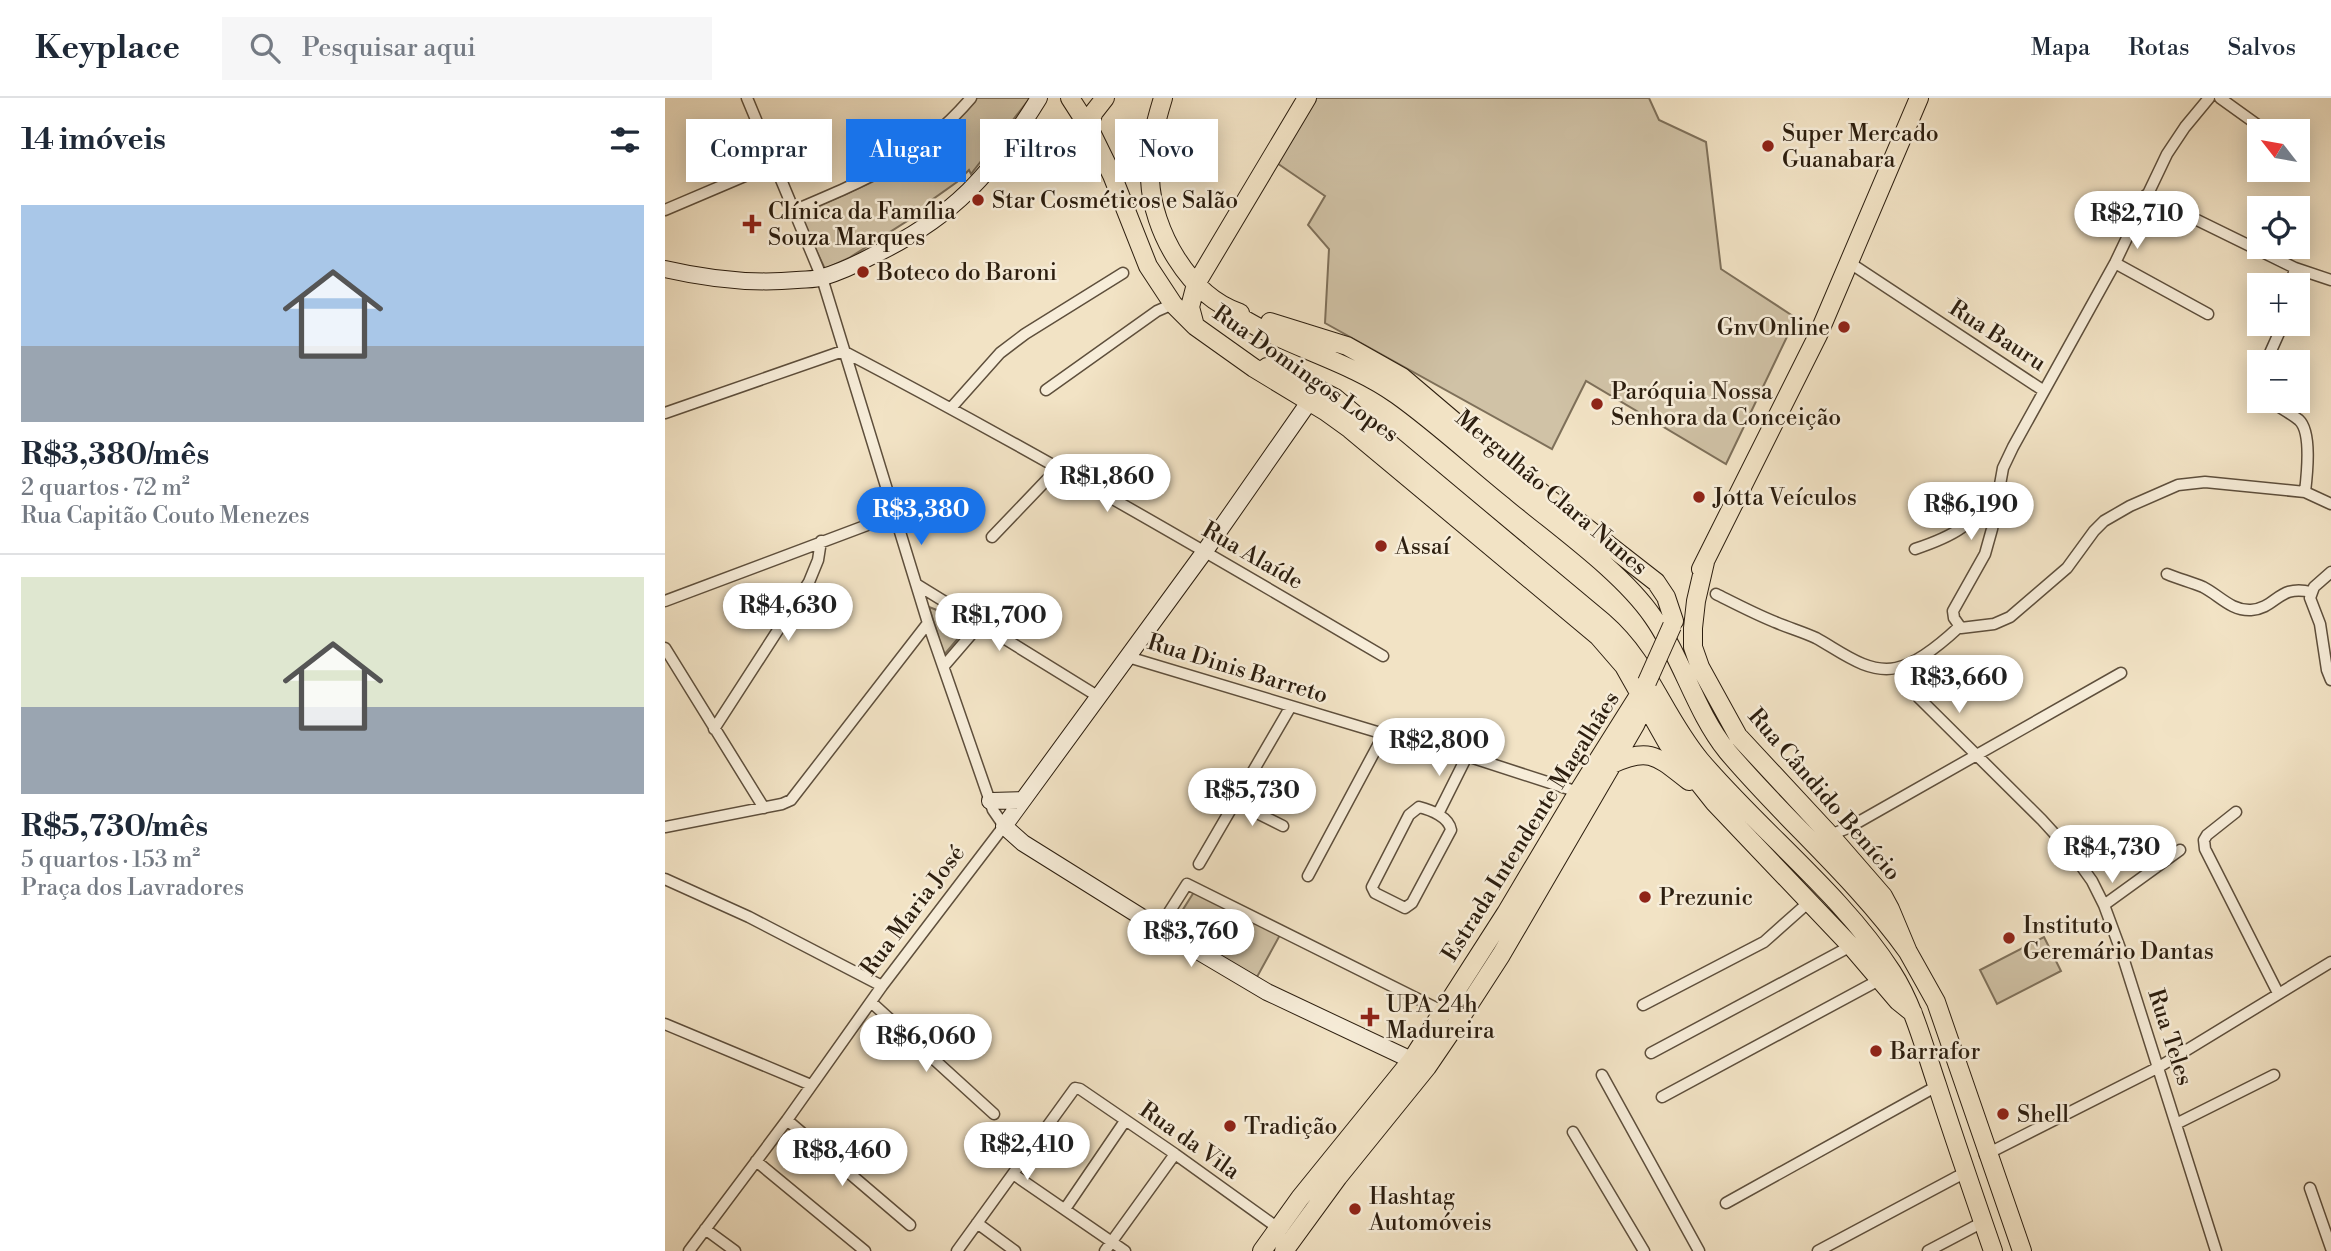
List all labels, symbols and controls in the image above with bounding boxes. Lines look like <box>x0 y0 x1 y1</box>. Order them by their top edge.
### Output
search box <box>222 17 712 80</box>
text: Keyplace <box>35 28 180 69</box>
icon: search <box>246 29 284 67</box>
text: Pesquisar aqui <box>302 32 476 64</box>
text: Mapa <box>2031 33 2090 63</box>
text: Rotas <box>2128 33 2189 63</box>
text: Salvos <box>2227 33 2296 63</box>
chip: Comprar <box>686 119 832 182</box>
chip: Alugar <box>846 119 966 182</box>
chip: Filtros <box>980 119 1101 182</box>
chip: Novo <box>1115 119 1218 182</box>
north arrow <box>2247 119 2310 182</box>
map controls <box>2247 119 2310 413</box>
place label: Super Mercado Guanabara <box>1782 120 1939 174</box>
text: 14 imóveis <box>21 121 166 159</box>
icon: filters <box>606 121 644 159</box>
marker: Super Mercado Guanabara <box>1760 138 1776 154</box>
place label: Star Cosméticos e Salão <box>992 187 1238 215</box>
marker: Star Cosméticos e Salão <box>970 192 986 208</box>
pin: R$2,710 <box>2072 192 2202 251</box>
button: locate <box>2247 196 2310 259</box>
place label: Clínica da Família Souza Marques <box>768 198 956 252</box>
text: R$2,710 <box>2090 200 2184 228</box>
marker: Clínica da Família Souza Marques <box>742 214 762 234</box>
icon: home <box>270 251 396 377</box>
place label: Boteco do Baroni <box>876 259 1057 287</box>
marker: Boteco do Baroni <box>855 264 871 280</box>
button: + <box>2247 273 2310 336</box>
street label: Rua Bauru <box>1944 294 2051 378</box>
street label: Rua Domingos Lopes <box>1207 299 1404 449</box>
place label: GnvOnline <box>1717 314 1830 342</box>
marker: GnvOnline <box>1836 319 1852 335</box>
button: − <box>2247 350 2310 413</box>
place label: Paróquia Nossa Senhora da Conceição <box>1611 378 1841 432</box>
marker: Paróquia Nossa Senhora da Conceição <box>1589 396 1605 412</box>
street label: Mergulhão Clara Nunes <box>1450 404 1653 581</box>
text: R$3,380/mês <box>21 436 209 474</box>
pin: R$1,860 <box>1042 454 1172 514</box>
text: R$1,860 <box>1060 463 1154 491</box>
text: 2 quartos · 72 m² <box>21 474 190 502</box>
pin: R$6,190 <box>1906 482 2036 542</box>
place label: Jotta Veículos <box>1712 484 1857 512</box>
pin: R$3,380 <box>856 488 986 547</box>
marker: Jotta Veículos <box>1691 489 1707 505</box>
text: R$6,190 <box>1924 491 2018 519</box>
text: R$3,380 <box>873 496 969 524</box>
text: Rua Capitão Couto Menezes <box>21 502 310 530</box>
street label: Rua Alaíde <box>1197 516 1308 596</box>
place label: Assaí <box>1394 533 1452 561</box>
marker: Assaí <box>1373 538 1389 554</box>
pin: R$4,630 <box>723 584 853 643</box>
text: R$4,630 <box>739 592 837 620</box>
pin: R$1,700 <box>934 594 1064 653</box>
text: R$1,700 <box>951 602 1047 630</box>
icon: home <box>270 623 396 749</box>
street label: Rua Dinis Barreto <box>1144 628 1331 710</box>
pin: R$3,660 <box>1894 656 2024 715</box>
text: R$3,660 <box>1910 664 2008 692</box>
street label: Estrada Intendente Magalhães <box>1436 686 1626 967</box>
street label: Rua Cândido Benício <box>1742 703 1907 887</box>
pin: R$2,800 <box>1374 718 1504 778</box>
text: R$2,800 <box>1389 727 1489 755</box>
pin: R$5,730 <box>1187 768 1317 828</box>
text: R$5,730 <box>1204 777 1300 805</box>
text: R$5,730/mês <box>21 808 208 846</box>
pin: R$4,730 <box>2047 826 2177 885</box>
text: R$4,730 <box>2063 834 2161 862</box>
street label: Rua Maria José <box>855 840 971 981</box>
text: 5 quartos · 153 m² <box>21 846 200 874</box>
text: Praça dos Lavradores <box>21 874 244 902</box>
place label: Prezunic <box>1659 884 1753 912</box>
marker: Prezunic <box>1637 889 1653 905</box>
pin: R$3,760 <box>1126 910 1256 969</box>
place label: Instituto Geremário Dantas <box>2023 912 2214 966</box>
text: R$3,760 <box>1143 918 1239 946</box>
marker: Instituto Geremário Dantas <box>2001 930 2017 946</box>
street label: Rua Teles <box>2141 986 2199 1089</box>
place label: UPA 24h Madureira <box>1386 991 1495 1045</box>
marker: UPA 24h Madureira <box>1360 1007 1380 1027</box>
pin: R$6,060 <box>861 1014 991 1074</box>
text: R$6,060 <box>876 1023 976 1051</box>
place label: Barrafor <box>1889 1038 1980 1066</box>
marker: Barrafor <box>1868 1043 1884 1059</box>
street label: Rua da Vila <box>1134 1096 1245 1186</box>
place label: Shell <box>2017 1101 2069 1129</box>
marker: Shell <box>1995 1106 2011 1122</box>
place label: Tradição <box>1244 1113 1338 1141</box>
marker: Tradição <box>1222 1118 1238 1134</box>
pin: R$2,410 <box>962 1122 1092 1182</box>
pin: R$8,460 <box>777 1128 907 1188</box>
text: R$2,410 <box>980 1131 1074 1159</box>
text: R$8,460 <box>792 1137 892 1165</box>
place label: Hashtag Automóveis <box>1368 1183 1491 1237</box>
marker: Hashtag Automóveis <box>1347 1201 1363 1217</box>

